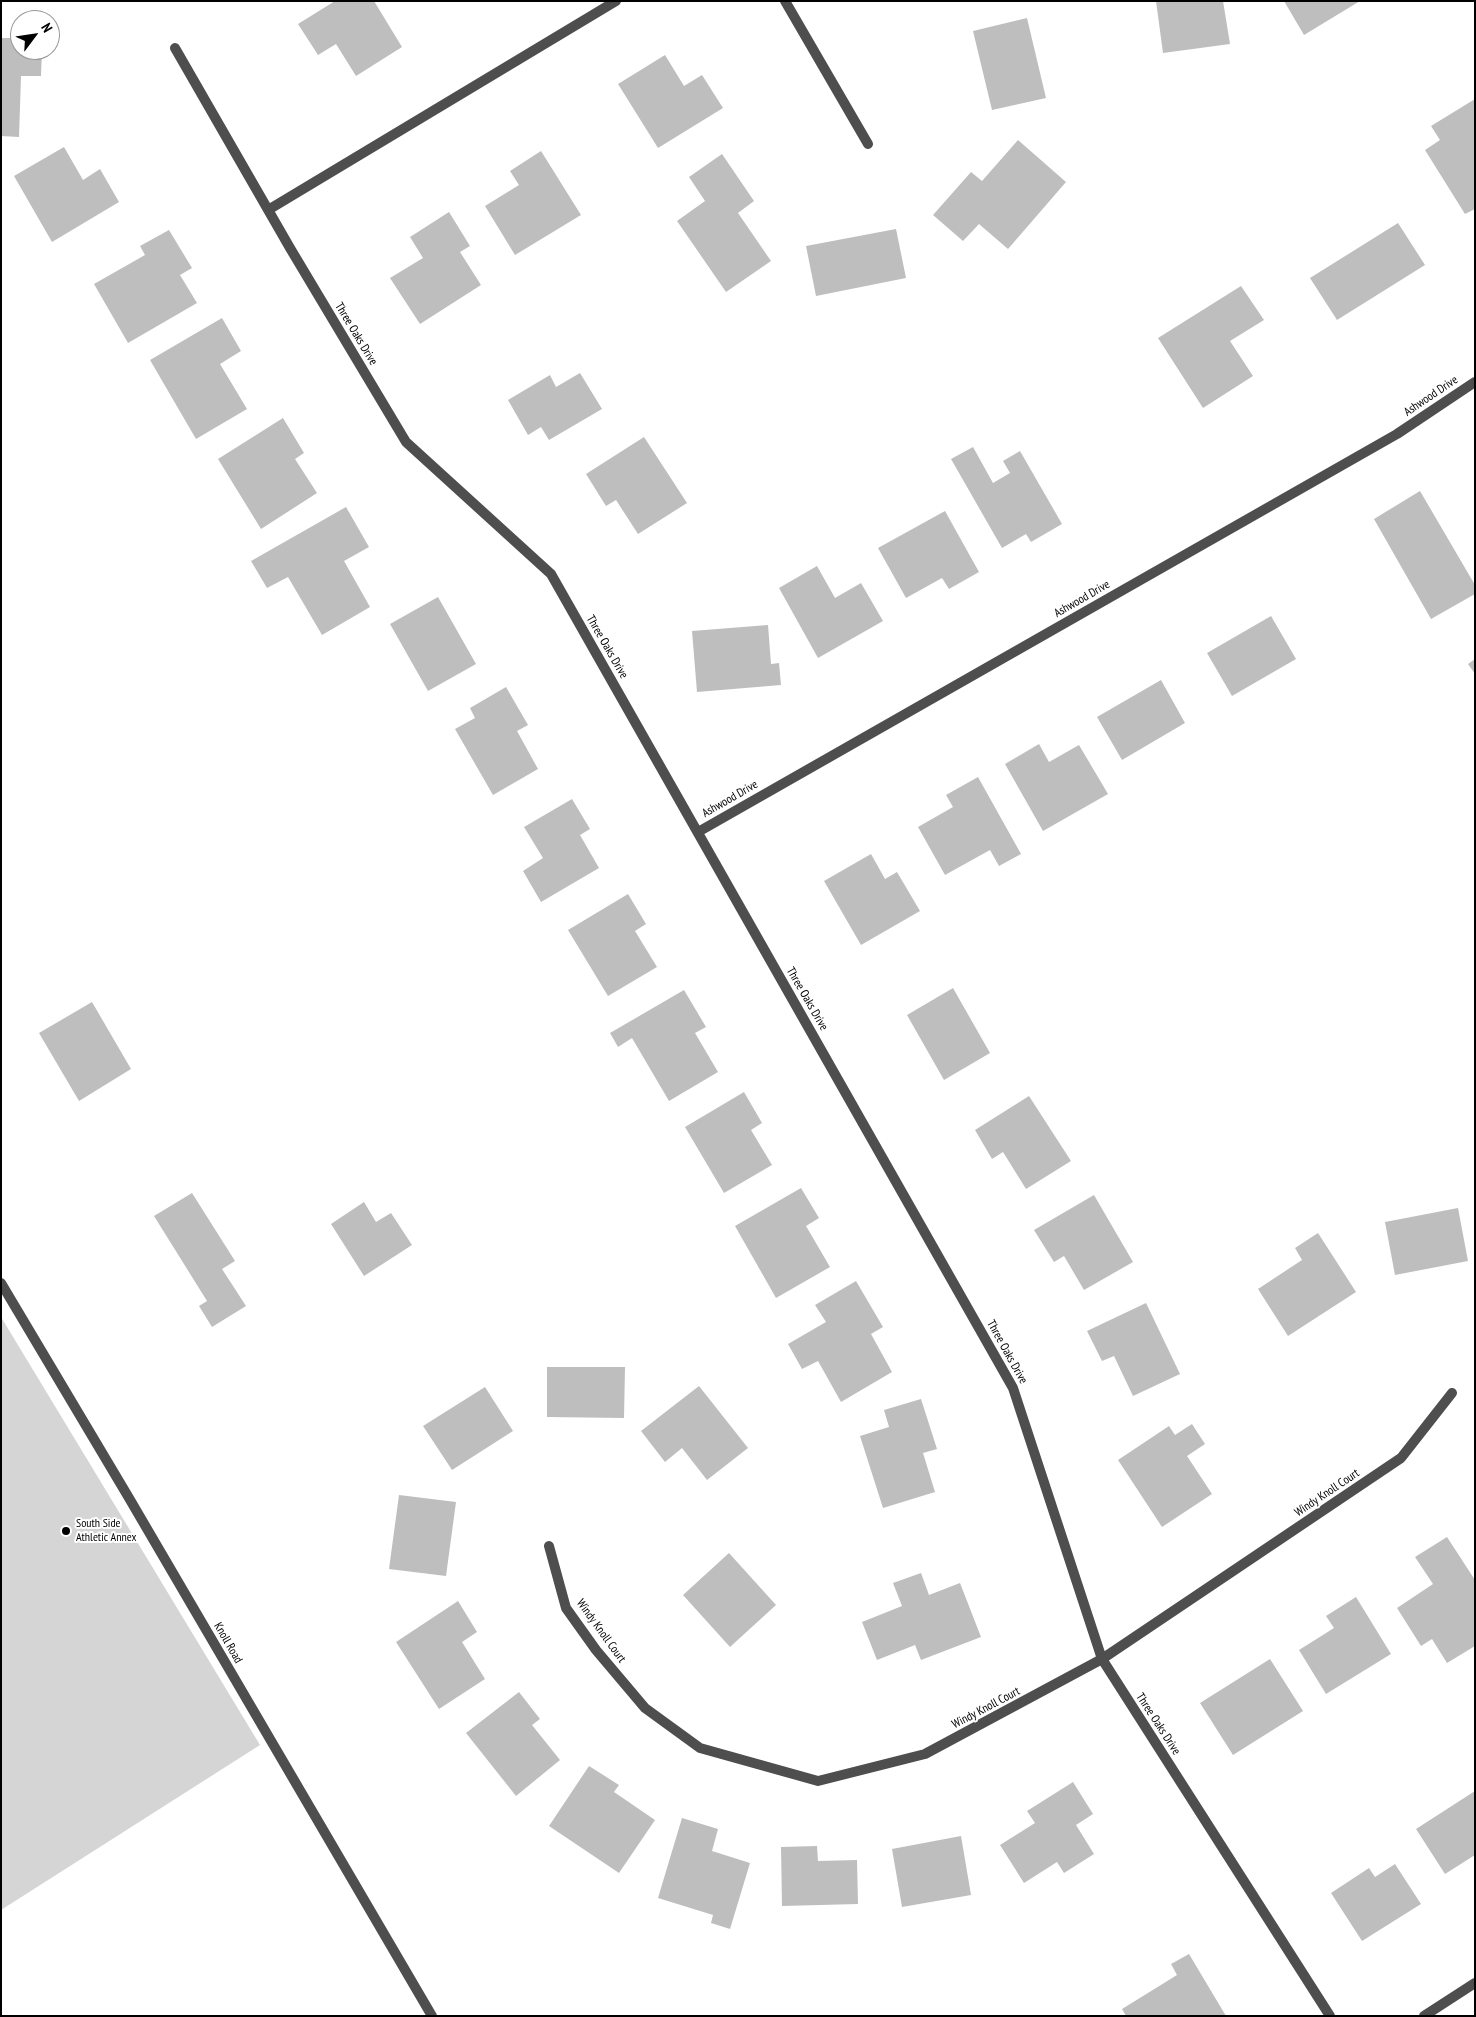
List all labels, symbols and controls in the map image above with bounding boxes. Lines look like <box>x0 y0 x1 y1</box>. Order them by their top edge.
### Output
north arrow <box>10 10 60 60</box>
text: N <box>37 20 57 36</box>
street label: Three Oaks Drive <box>332 300 380 368</box>
street label: Ashwood Drive <box>1401 373 1461 419</box>
street label: Ashwood Drive <box>1052 577 1112 621</box>
street label: Three Oaks Drive <box>583 613 631 681</box>
street label: Ashwood Drive <box>700 777 760 821</box>
street label: Three Oaks Drive <box>783 965 831 1033</box>
street label: Three Oaks Drive <box>984 1318 1030 1386</box>
street label: Windy Knoll Court <box>1292 1466 1362 1520</box>
place label: South Side Athletic Annex <box>76 1517 136 1545</box>
marker: South Side Athletic Annex <box>60 1525 72 1537</box>
street label: Windy Knoll Court <box>573 1596 629 1666</box>
street label: Knoll Road <box>211 1620 245 1666</box>
street label: Windy Knoll Court <box>950 1684 1022 1732</box>
street label: Three Oaks Drive <box>1133 1690 1183 1758</box>

